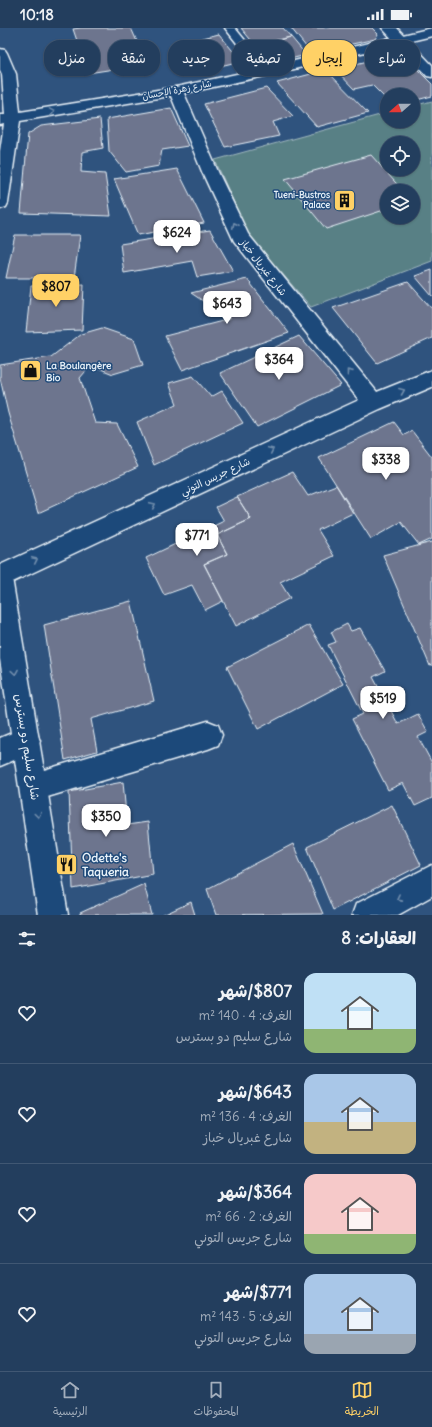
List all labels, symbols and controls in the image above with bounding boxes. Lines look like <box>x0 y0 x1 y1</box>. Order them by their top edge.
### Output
text: 10:18 <box>20 5 54 24</box>
chip: منزل <box>44 40 100 76</box>
chip: شقة <box>108 40 160 76</box>
chip: جديد <box>168 40 224 76</box>
chip: تصفية <box>232 40 294 76</box>
chip: إيجار <box>302 40 357 76</box>
chip: شراء <box>365 40 420 76</box>
street label: شارع زهرة الإحسان <box>141 77 213 104</box>
north arrow <box>380 88 420 128</box>
map controls <box>380 88 420 224</box>
one-way arrow <box>48 108 55 116</box>
button: locate <box>380 136 420 176</box>
button: layers <box>380 184 420 224</box>
building icon: Tueni-Bustros Palace <box>332 187 358 213</box>
place label: Tueni-Bustros Palace <box>274 189 330 210</box>
pin: $624 <box>153 220 201 254</box>
one-way arrow <box>232 222 240 230</box>
text: $624 <box>162 224 192 241</box>
street label: شارع غبريال خباز <box>236 236 290 299</box>
pin: $807 <box>32 274 80 308</box>
text: $807 <box>41 278 71 295</box>
pin: $643 <box>203 291 251 325</box>
text: $643 <box>212 295 242 312</box>
pin: $364 <box>255 347 303 381</box>
text: $364 <box>264 351 294 368</box>
shop icon: La Boulangère Bio <box>17 358 43 384</box>
place label: La Boulangère Bio <box>46 359 112 384</box>
one-way arrow <box>346 370 353 377</box>
one-way arrow <box>398 387 405 395</box>
one-way arrow <box>267 447 274 455</box>
pin: $338 <box>362 447 410 481</box>
text: $338 <box>371 451 401 468</box>
street label: شارع جريس التوني <box>178 455 254 501</box>
one-way arrow <box>149 502 156 510</box>
pin: $771 <box>173 523 221 557</box>
text: $771 <box>184 527 210 544</box>
one-way arrow <box>31 557 39 565</box>
one-way arrow <box>10 669 19 675</box>
pin: $519 <box>359 686 407 720</box>
text: $519 <box>369 690 397 707</box>
street label: شارع سليم دو بسترس <box>10 693 43 801</box>
pin: $350 <box>82 804 130 838</box>
text: $350 <box>91 808 121 825</box>
one-way arrow <box>33 811 42 818</box>
place label: Odette's Taqueria <box>82 850 129 880</box>
restaurant icon: Odette's Taqueria <box>53 852 79 878</box>
one-way arrow <box>396 893 404 900</box>
text: العقارات: 8 <box>341 927 416 949</box>
icon: filters <box>16 928 38 950</box>
text: $807/شهر <box>219 980 292 1002</box>
icon: home <box>336 989 384 1037</box>
icon: heart <box>16 1002 38 1024</box>
text: الغرف: 4 · 140 m² <box>199 1007 292 1024</box>
text: شارع سليم دو بسترس <box>176 1028 292 1045</box>
text: $643/شهر <box>219 1081 292 1103</box>
icon: home <box>336 1090 384 1138</box>
icon: heart <box>16 1103 38 1125</box>
text: الغرف: 4 · 136 m² <box>200 1108 292 1125</box>
text: شارع غبريال خباز <box>203 1129 292 1146</box>
text: $364/شهر <box>219 1181 292 1203</box>
icon: home <box>336 1190 384 1238</box>
icon: heart <box>16 1203 38 1225</box>
text: الغرف: 2 · 66 m² <box>205 1208 292 1225</box>
text: شارع جريس التوني <box>194 1229 292 1246</box>
text: $771/شهر <box>225 1281 292 1303</box>
icon: home <box>336 1290 384 1338</box>
icon: heart <box>16 1303 38 1325</box>
text: الغرف: 5 · 143 m² <box>200 1308 292 1325</box>
text: شارع جريس التوني <box>194 1329 292 1346</box>
tab: الرئيسية <box>53 1379 88 1421</box>
tab: المحفوظات <box>193 1379 239 1421</box>
tab: الخريطة <box>345 1379 379 1421</box>

